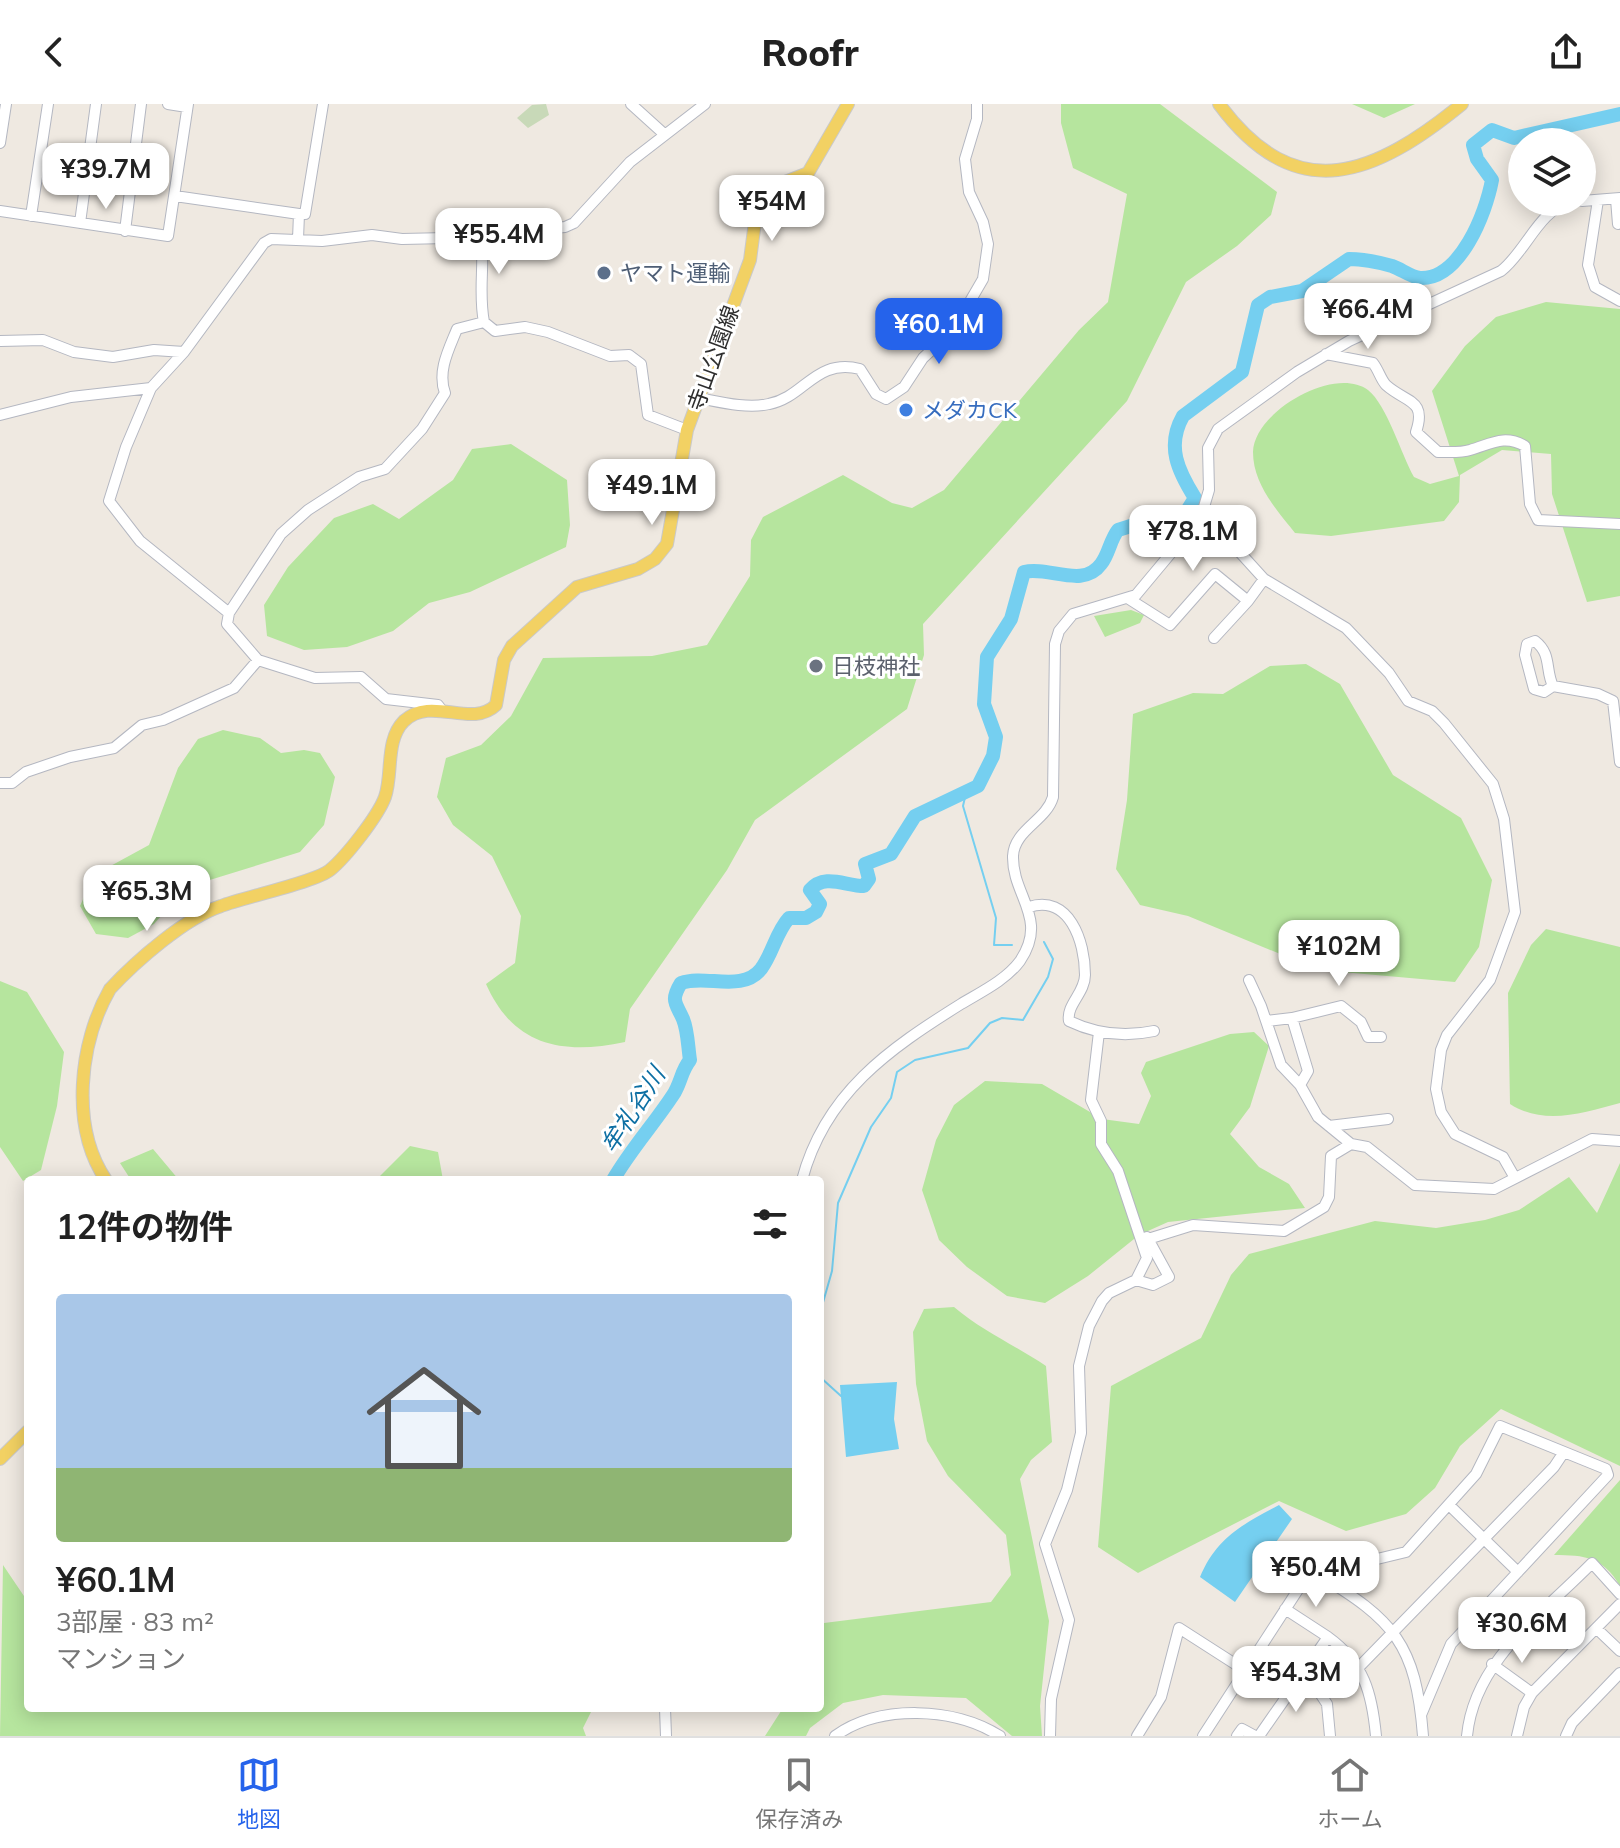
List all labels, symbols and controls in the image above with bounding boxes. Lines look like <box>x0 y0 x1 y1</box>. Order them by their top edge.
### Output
icon: back <box>32 30 76 74</box>
text: Roofr <box>762 30 859 75</box>
icon: share <box>1544 30 1588 74</box>
map controls <box>1508 128 1596 216</box>
button: layers <box>1508 128 1596 216</box>
pin: ¥39.7M <box>41 143 171 211</box>
text: ¥39.7M <box>60 152 152 185</box>
pin: ¥54M <box>725 175 819 243</box>
text: ¥54M <box>737 184 807 217</box>
pin: ¥55.4M <box>434 208 564 276</box>
text: ¥55.4M <box>453 217 545 250</box>
place label: ヤマト運輸 <box>620 259 730 287</box>
marker: ヤマト運輸 <box>595 264 613 282</box>
pin: ¥66.4M <box>1303 283 1433 351</box>
text: ¥66.4M <box>1322 292 1414 325</box>
pin: ¥60.1M <box>874 298 1004 366</box>
street label: 寺山公園線 <box>681 302 745 414</box>
text: ¥60.1M <box>893 307 985 340</box>
place label: メダカCK <box>922 396 1018 424</box>
marker: メダカCK <box>897 401 915 419</box>
pin: ¥49.1M <box>587 459 717 527</box>
text: ¥49.1M <box>606 468 698 501</box>
pin: ¥78.1M <box>1128 505 1258 573</box>
text: ¥78.1M <box>1147 514 1239 547</box>
place label: 日枝神社 <box>832 652 920 680</box>
marker: 日枝神社 <box>807 657 825 675</box>
pin: ¥65.3M <box>82 865 212 933</box>
text: ¥65.3M <box>101 874 193 907</box>
pin: ¥102M <box>1283 920 1395 988</box>
text: ¥102M <box>1296 929 1382 962</box>
water label: 牟礼谷川 <box>593 1059 673 1158</box>
icon: filters <box>748 1202 792 1246</box>
text: 12件の物件 <box>56 1205 233 1248</box>
icon: home <box>352 1346 496 1490</box>
pin: ¥50.4M <box>1251 1541 1381 1609</box>
text: ¥50.4M <box>1270 1550 1362 1583</box>
text: ¥60.1M <box>56 1558 176 1601</box>
pin: ¥30.6M <box>1457 1597 1587 1665</box>
text: 3部屋 · 83 m² <box>56 1605 214 1638</box>
text: ¥30.6M <box>1476 1606 1568 1639</box>
text: マンション <box>56 1642 186 1675</box>
pin: ¥54.3M <box>1231 1646 1361 1714</box>
text: ¥54.3M <box>1250 1655 1342 1688</box>
tab: 地図 <box>237 1753 281 1833</box>
tab: 保存済み <box>755 1753 843 1833</box>
tab: ホーム <box>1318 1753 1383 1833</box>

